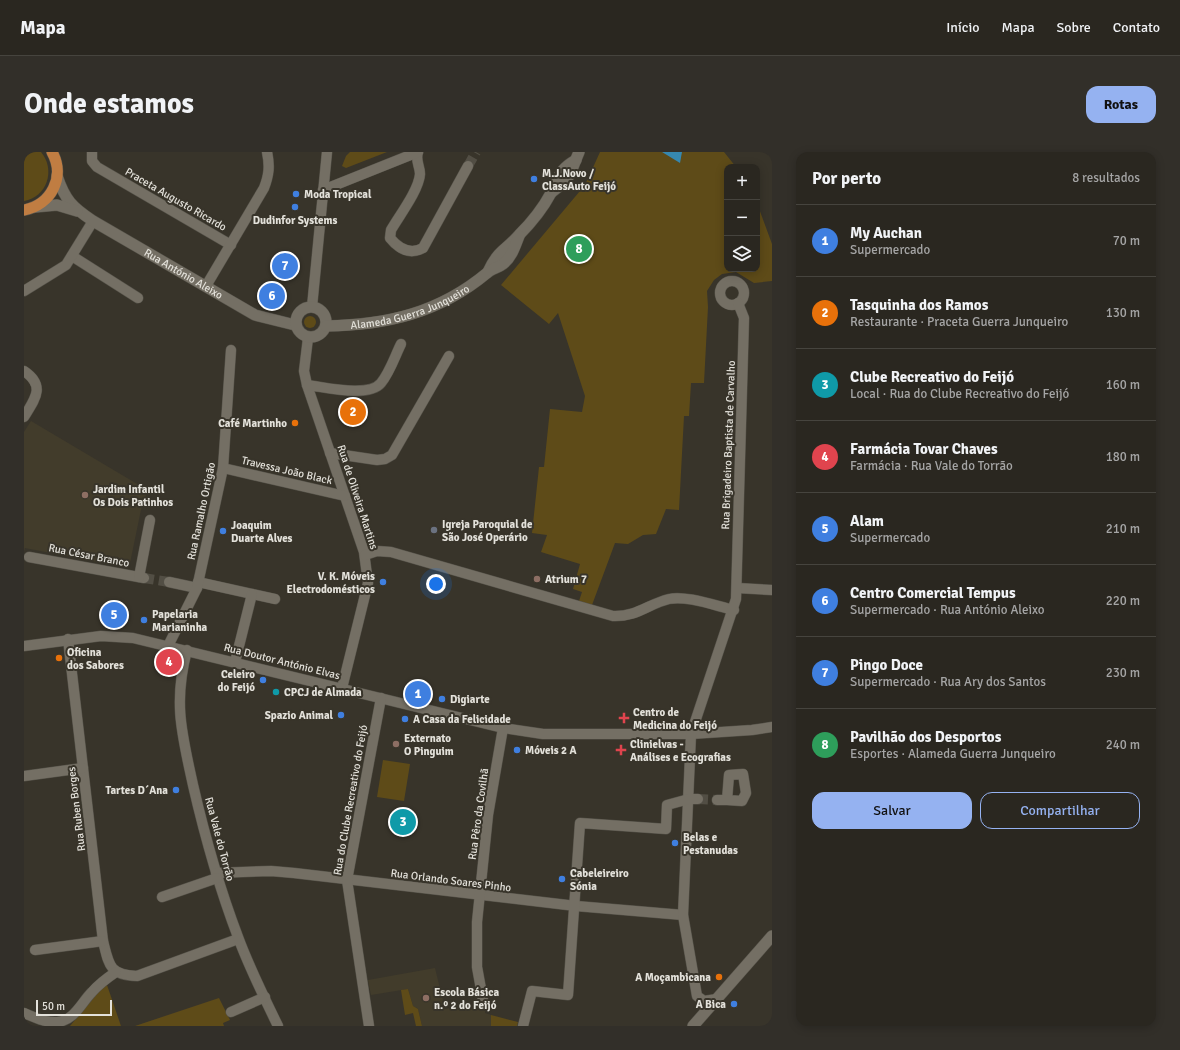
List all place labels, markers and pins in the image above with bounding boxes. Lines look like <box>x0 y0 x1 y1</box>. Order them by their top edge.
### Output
place label: M.J.Novo / ClassAuto Feijó <box>542 167 616 193</box>
marker: M.J.Novo / ClassAuto Feijó <box>529 174 539 184</box>
place label: Moda Tropical <box>304 188 372 201</box>
marker: Moda Tropical <box>291 189 301 199</box>
marker: Dudinfor Systems <box>290 202 300 212</box>
place label: Dudinfor Systems <box>253 214 337 227</box>
pin: 8 <box>566 234 592 264</box>
pin: 7 <box>272 251 298 281</box>
pin: 6 <box>259 281 285 311</box>
pin: 2 <box>340 397 366 427</box>
place label: Café Martinho <box>218 417 287 430</box>
marker: Café Martinho <box>290 418 300 428</box>
place label: Jardim Infantil Os Dois Patinhos <box>93 483 173 509</box>
marker: Jardim Infantil Os Dois Patinhos <box>80 490 90 500</box>
place label: Igreja Paroquial de São José Operário <box>442 518 533 544</box>
place label: Joaquim Duarte Alves <box>231 519 293 545</box>
marker: Igreja Paroquial de São José Operário <box>429 525 439 535</box>
marker: Joaquim Duarte Alves <box>218 526 228 536</box>
place label: V. K. Móveis Electrodomésticos <box>287 570 375 596</box>
place label: Atrium 7 <box>545 573 587 586</box>
marker: Atrium 7 <box>532 574 542 584</box>
marker: V. K. Móveis Electrodomésticos <box>378 577 388 587</box>
pin: 5 <box>101 600 127 630</box>
place label: Papelaria Marianinha <box>152 608 208 634</box>
marker: Papelaria Marianinha <box>139 615 149 625</box>
place label: Oficina dos Sabores <box>67 646 124 672</box>
pin: 4 <box>156 647 182 677</box>
marker: Oficina dos Sabores <box>54 653 64 663</box>
place label: Celeiro do Feijó <box>218 668 255 694</box>
marker: Celeiro do Feijó <box>258 675 268 685</box>
pin: 1 <box>405 679 431 709</box>
place label: CPCJ de Almada <box>284 686 362 699</box>
marker: CPCJ de Almada <box>271 687 281 697</box>
place label: Digiarte <box>450 693 490 706</box>
marker: Digiarte <box>437 694 447 704</box>
place label: Centro de Medicina do Feijó <box>633 706 717 732</box>
place label: Spazio Animal <box>265 709 334 722</box>
marker: Spazio Animal <box>336 710 346 720</box>
marker: Centro de Medicina do Feijó <box>618 712 630 724</box>
place label: A Casa da Felicidade <box>413 713 511 726</box>
marker: A Casa da Felicidade <box>400 714 410 724</box>
place label: Externato O Pinguim <box>404 732 454 758</box>
place label: Clinielvas - Análises e Ecografias <box>630 738 731 764</box>
marker: Externato O Pinguim <box>391 739 401 749</box>
place label: Móveis 2 A <box>525 744 576 757</box>
marker: Clinielvas - Análises e Ecografias <box>615 744 627 756</box>
marker: Móveis 2 A <box>512 745 522 755</box>
place label: Tartes D´Ana <box>106 784 168 797</box>
marker: Tartes D´Ana <box>171 785 181 795</box>
pin: 3 <box>390 807 416 837</box>
place label: Belas e Pestanudas <box>683 831 738 857</box>
marker: Belas e Pestanudas <box>670 838 680 848</box>
place label: Cabeleireiro Sónia <box>570 867 629 893</box>
marker: Cabeleireiro Sónia <box>557 874 567 884</box>
place label: A Moçambicana <box>635 971 711 984</box>
marker: A Moçambicana <box>714 972 724 982</box>
place label: Escola Básica n.º 2 do Feijó <box>434 986 499 1012</box>
marker: Escola Básica n.º 2 do Feijó <box>421 993 431 1003</box>
place label: A Bica <box>696 998 726 1011</box>
marker: A Bica <box>729 999 739 1009</box>

